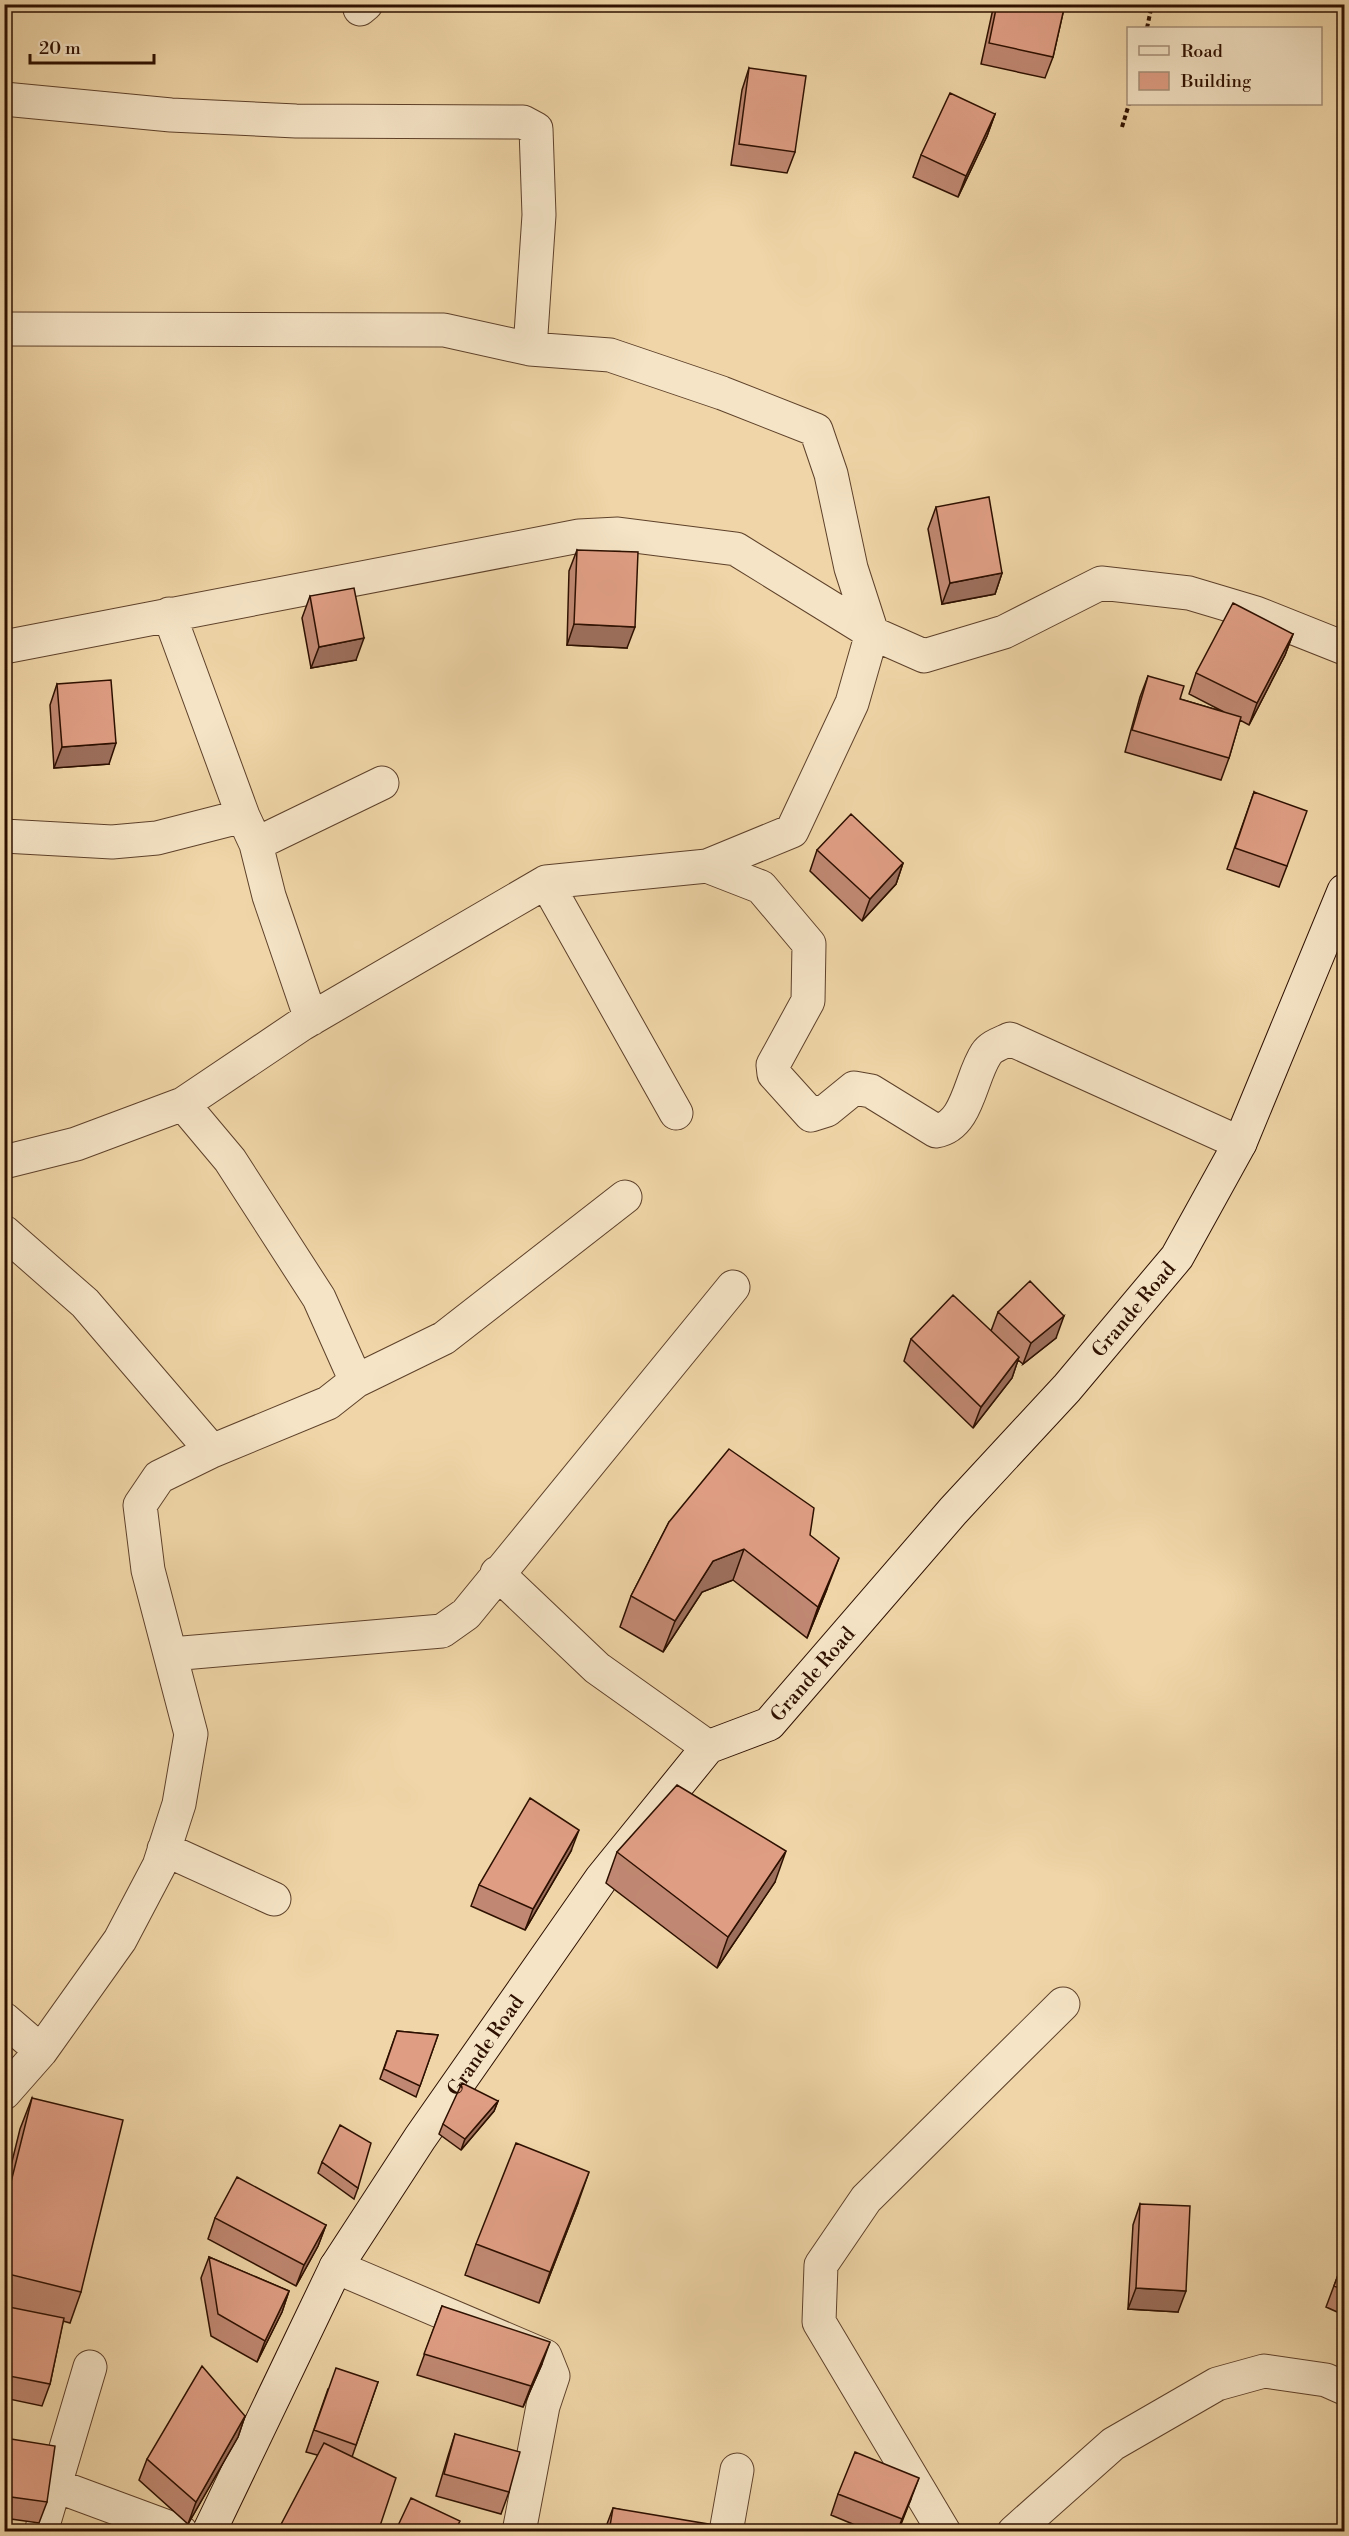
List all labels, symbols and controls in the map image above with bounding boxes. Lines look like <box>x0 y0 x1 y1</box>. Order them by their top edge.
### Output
scale bar <box>30 27 154 65</box>
legend <box>1127 27 1322 105</box>
text: 20 m <box>39 37 81 60</box>
text: Road <box>1181 40 1224 63</box>
text: Building <box>1180 70 1252 93</box>
street label: Grande Road <box>1087 1257 1182 1363</box>
street label: Grande Road <box>766 1622 862 1728</box>
street label: Grande Road <box>442 1990 530 2101</box>

